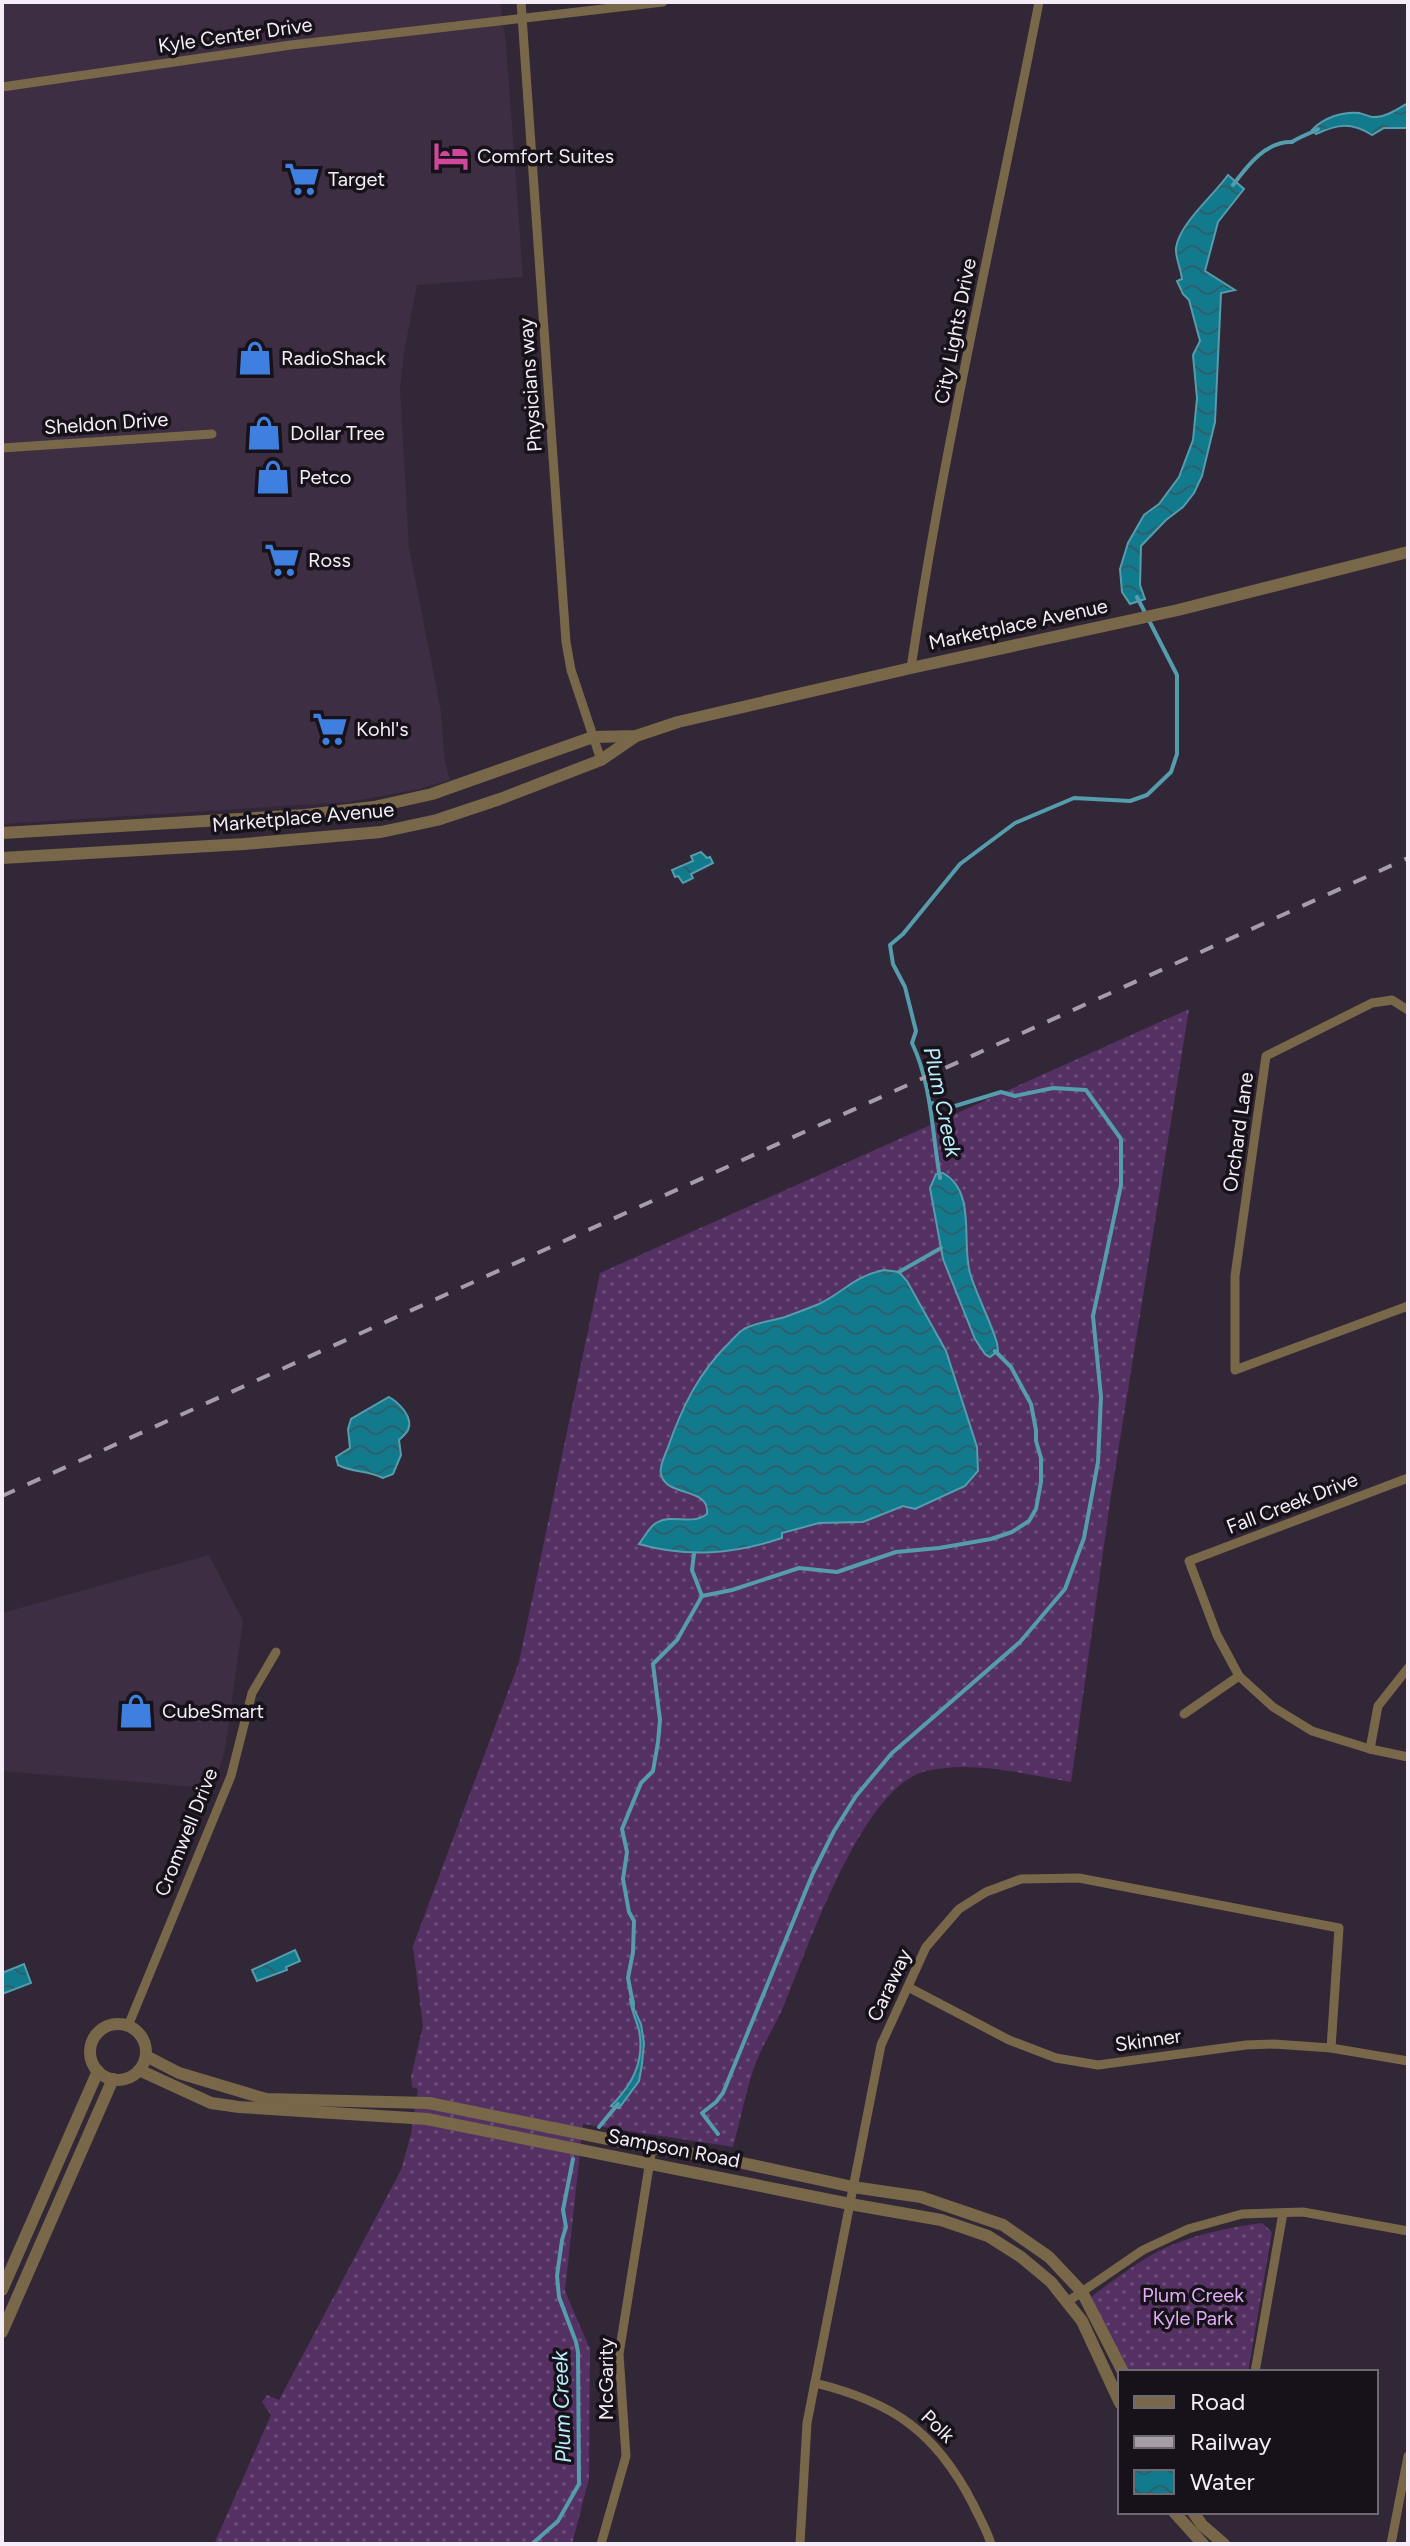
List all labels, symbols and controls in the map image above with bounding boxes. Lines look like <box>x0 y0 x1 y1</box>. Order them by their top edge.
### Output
street label: Kyle Center Drive <box>156 12 314 58</box>
hotel icon: Comfort Suites <box>432 137 470 175</box>
place label: Comfort Suites <box>477 144 614 168</box>
supermarket icon: Target <box>283 160 321 198</box>
place label: Target <box>328 167 385 191</box>
street label: City Lights Drive <box>929 256 981 406</box>
street label: Physicians way <box>513 317 547 453</box>
shop icon: RadioShack <box>236 339 274 377</box>
place label: RadioShack <box>281 346 386 370</box>
street label: Sheldon Drive <box>43 407 169 439</box>
shop icon: Dollar Tree <box>245 414 283 452</box>
place label: Dollar Tree <box>290 421 385 445</box>
shop icon: Petco <box>254 458 292 496</box>
place label: Petco <box>299 465 351 489</box>
supermarket icon: Ross <box>263 541 301 579</box>
place label: Ross <box>308 548 351 572</box>
street label: Marketplace Avenue <box>926 593 1110 655</box>
supermarket icon: Kohl's <box>311 710 349 748</box>
place label: Kohl's <box>356 717 409 741</box>
street label: Marketplace Avenue <box>211 797 395 837</box>
water label: Plum Creek <box>918 1044 968 1161</box>
street label: Orchard Lane <box>1218 1071 1258 1193</box>
street label: Fall Creek Drive <box>1223 1467 1361 1539</box>
shop icon: CubeSmart <box>117 1692 155 1730</box>
place label: CubeSmart <box>162 1699 264 1723</box>
street label: Cromwell Drive <box>149 1764 223 1900</box>
street label: Caraway <box>862 1944 916 2025</box>
street label: Skinner <box>1113 2023 1183 2057</box>
street label: Sampson Road <box>606 2123 742 2173</box>
park label: Plum Creek Kyle Park <box>1142 2283 1244 2330</box>
street label: McGarity <box>594 2337 618 2420</box>
water label: Plum Creek <box>546 2349 577 2463</box>
legend <box>1118 2370 1378 2514</box>
text: Road <box>1190 2387 1245 2416</box>
street label: Polk <box>916 2404 960 2448</box>
text: Railway <box>1190 2427 1272 2456</box>
text: Water <box>1190 2467 1255 2496</box>

